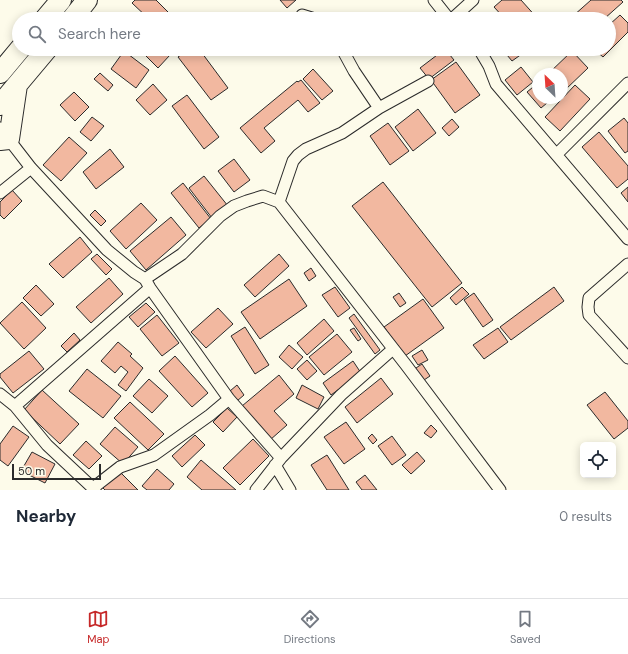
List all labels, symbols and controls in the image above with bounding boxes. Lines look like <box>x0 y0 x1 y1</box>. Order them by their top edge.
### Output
search box <box>12 12 616 56</box>
icon: search <box>26 23 48 45</box>
text: Search here <box>58 24 141 44</box>
north arrow <box>532 68 568 104</box>
map controls <box>580 442 616 478</box>
button: locate <box>580 442 616 478</box>
scale bar <box>12 462 101 481</box>
text: 50 m <box>18 464 45 478</box>
text: Nearby <box>16 505 76 527</box>
text: 0 results <box>559 508 612 525</box>
tab: Map <box>87 608 109 646</box>
tab: Directions <box>284 608 336 646</box>
tab: Saved <box>510 608 541 646</box>

